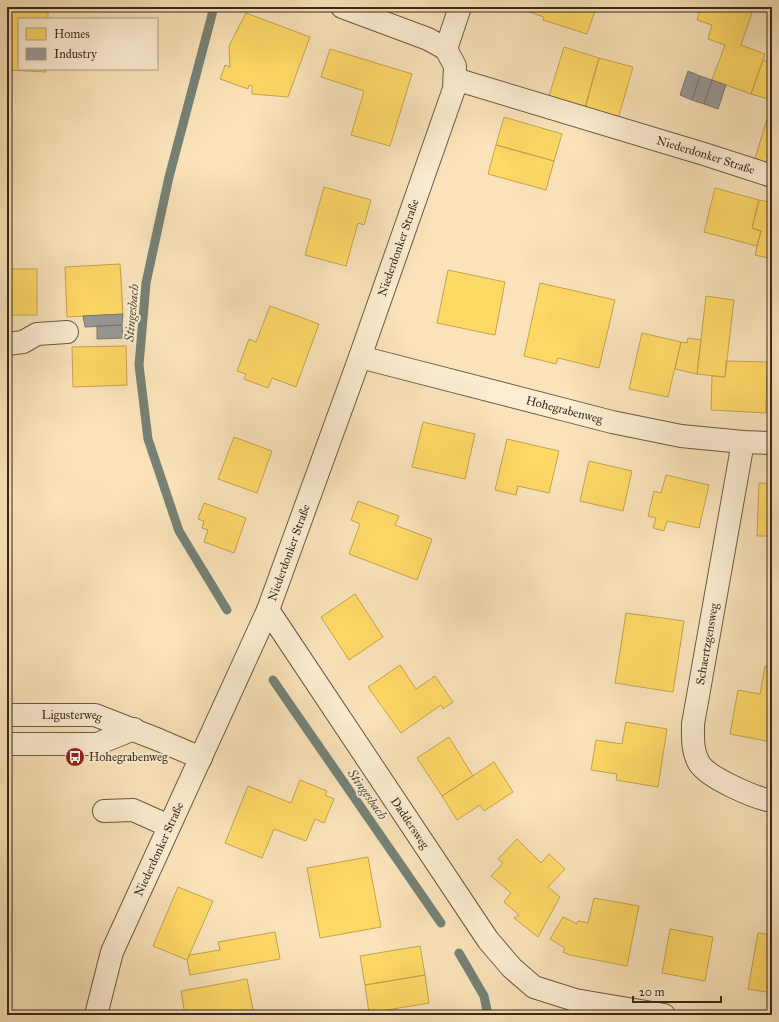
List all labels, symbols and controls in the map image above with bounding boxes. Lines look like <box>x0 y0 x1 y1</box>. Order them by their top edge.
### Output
legend <box>18 18 158 70</box>
text: Homes <box>54 27 90 41</box>
text: Industry <box>54 47 97 61</box>
street label: Niederdonker Straße <box>655 133 757 177</box>
street label: Niederdonker Straße <box>375 197 422 298</box>
water label: Stingesbach <box>121 283 143 344</box>
street label: Hohegrabenweg <box>524 393 605 427</box>
street label: Niederdonker Straße <box>265 502 313 603</box>
street label: Schaertzgensweg <box>693 602 722 686</box>
street label: Ligusterweg <box>42 708 105 725</box>
bus stop icon: Hohegrabenweg <box>64 746 86 768</box>
place label: Hohegrabenweg <box>89 750 168 765</box>
water label: Stingesbach <box>343 765 391 823</box>
street label: Daddersweg <box>388 795 432 852</box>
street label: Niederdonker Straße <box>131 800 186 899</box>
scale bar <box>633 978 721 1004</box>
text: 20 m <box>639 985 665 999</box>

